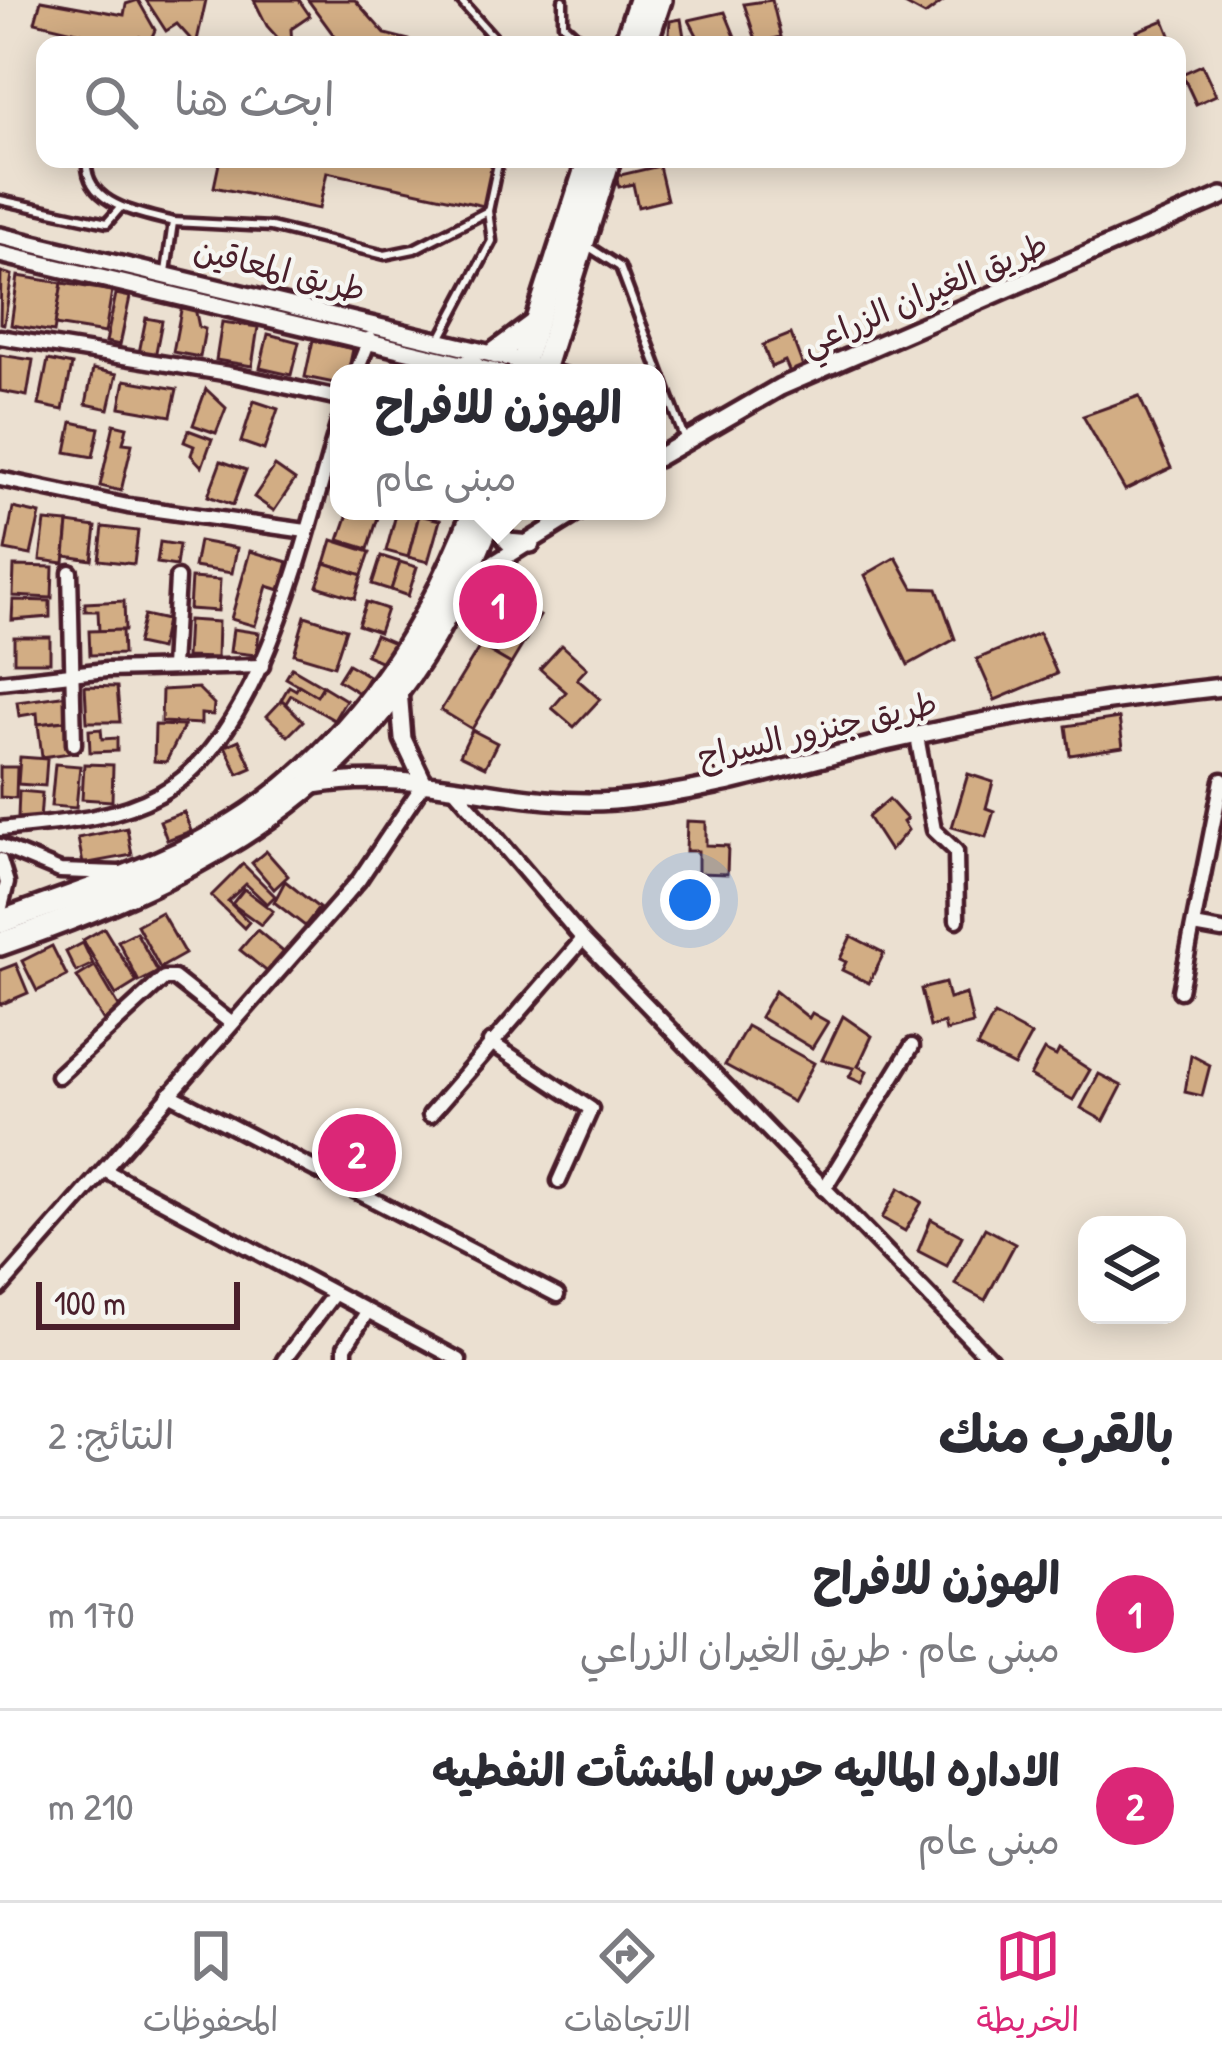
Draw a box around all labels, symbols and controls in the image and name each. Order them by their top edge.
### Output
search box [36,36,1186,168]
text: ابحث هنا [174,68,335,129]
icon: search [78,69,144,135]
street label: طريق الغيران الزراعي [794,221,1057,372]
street label: طريق المعاقين [190,226,370,312]
popup [330,364,666,520]
text: الهوزن للافراح [374,376,622,437]
text: مبنى عام [374,450,517,503]
pin: 1 [459,559,537,649]
street label: طريق جنزور السراج [693,680,941,779]
your location [660,870,720,930]
pin: 2 [318,1108,396,1198]
map controls [1078,1216,1186,1324]
button: layers [1078,1216,1186,1324]
scale bar [36,1276,240,1329]
text: 100 m [54,1281,126,1325]
text: بالقرب منك [939,1399,1174,1468]
text: النتائج: 2 [48,1408,174,1461]
text: الهوزن للافراح [812,1547,1060,1608]
text: 170 m [48,1587,134,1640]
text: 1 [1128,1587,1142,1640]
text: مبنى عام · طريق الغيران الزراعي [580,1621,1060,1674]
text: الاداره الماليه حرس المنشأت النفطيه [432,1739,1060,1800]
text: 210 m [48,1779,133,1832]
text: 2 [1126,1779,1144,1832]
text: مبنى عام [917,1813,1060,1866]
tab: المحفوظات [143,1923,279,2049]
tab: الاتجاهات [564,1923,691,2049]
tab: الخريطة [976,1923,1079,2049]

